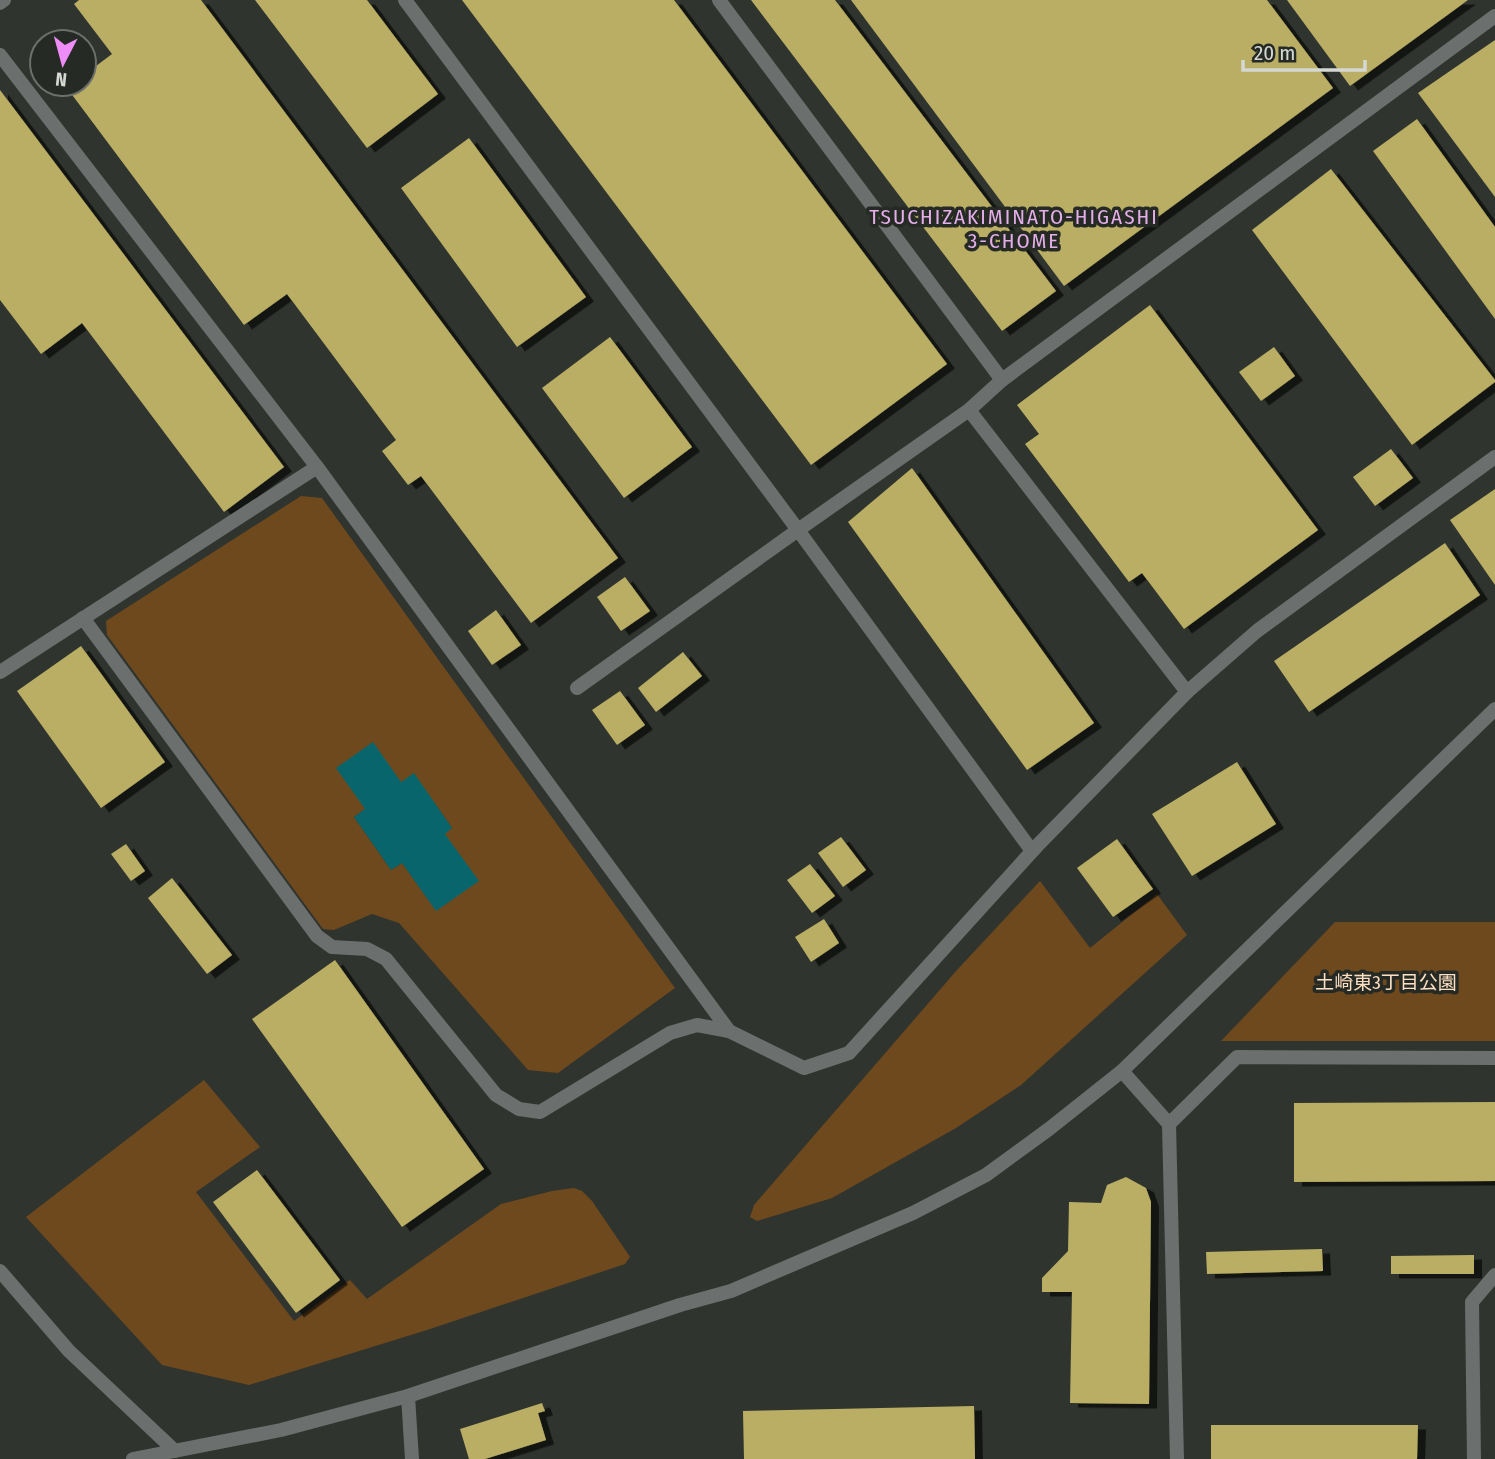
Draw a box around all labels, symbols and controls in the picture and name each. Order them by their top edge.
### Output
north arrow [28,28,98,98]
scale bar [1243,28,1366,72]
text: 20 m [1254,40,1295,66]
text: N [54,67,68,91]
district label: TSUCHIZAKIMINATO-HIGASHI 3-CHOME [869,204,1159,254]
park label: 土崎東3丁目公園 [1315,971,1457,994]

